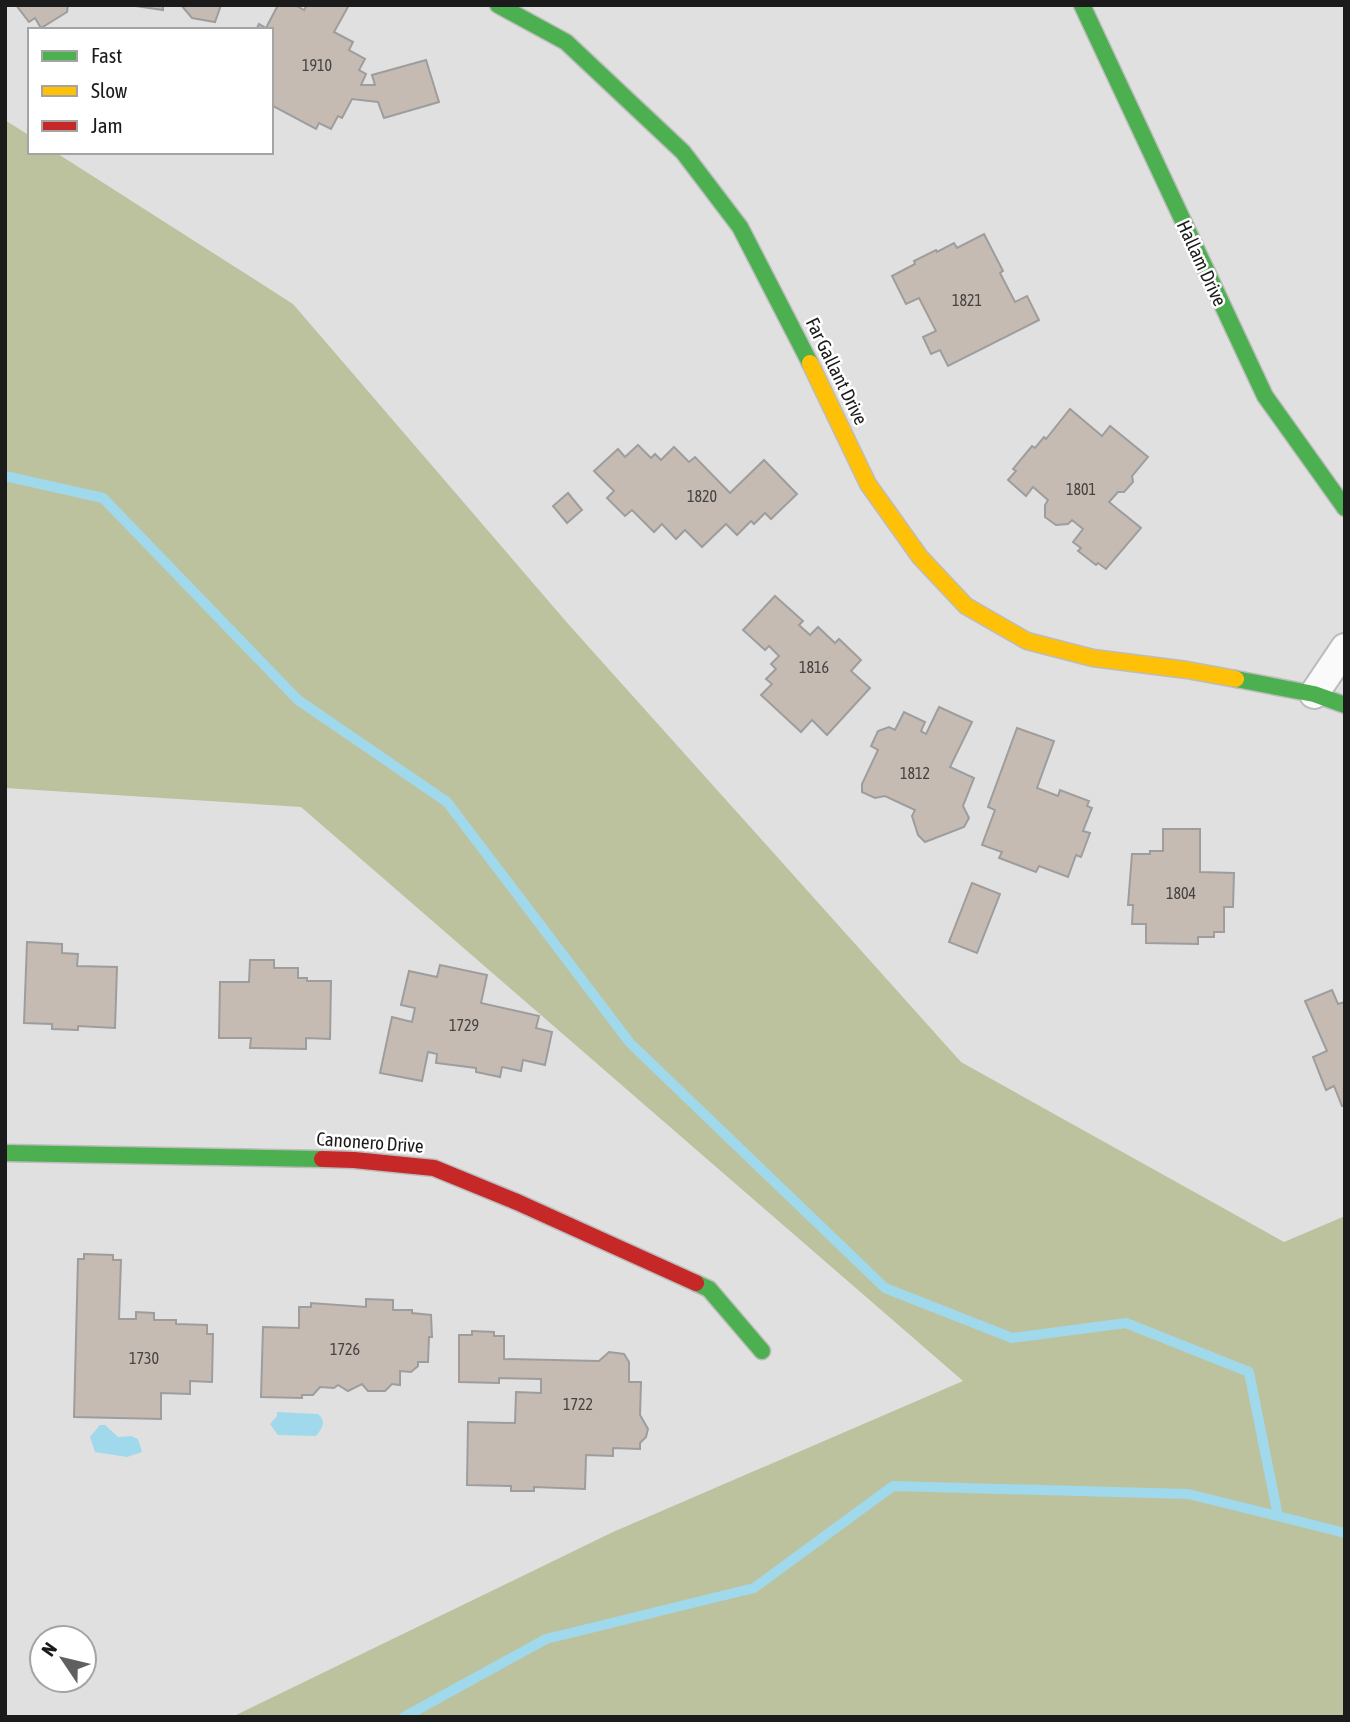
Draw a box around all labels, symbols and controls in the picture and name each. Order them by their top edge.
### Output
legend [28,28,273,154]
text: Fast [91,43,122,67]
house number: 1910 [302,56,332,74]
text: Slow [91,78,128,102]
text: Jam [91,113,123,137]
street label: Hallam Drive [1173,217,1231,309]
house number: 1821 [952,291,982,309]
street label: Far Gallant Drive [802,314,872,428]
house number: 1801 [1066,480,1096,498]
house number: 1820 [687,487,717,505]
house number: 1816 [799,658,829,676]
house number: 1812 [900,764,930,782]
house number: 1804 [1166,884,1196,902]
house number: 1729 [449,1016,479,1034]
street label: Canonero Drive [316,1127,424,1157]
house number: 1726 [330,1340,360,1358]
house number: 1730 [129,1349,159,1367]
house number: 1722 [563,1395,593,1413]
north arrow [28,1624,98,1694]
text: N [37,1638,61,1660]

